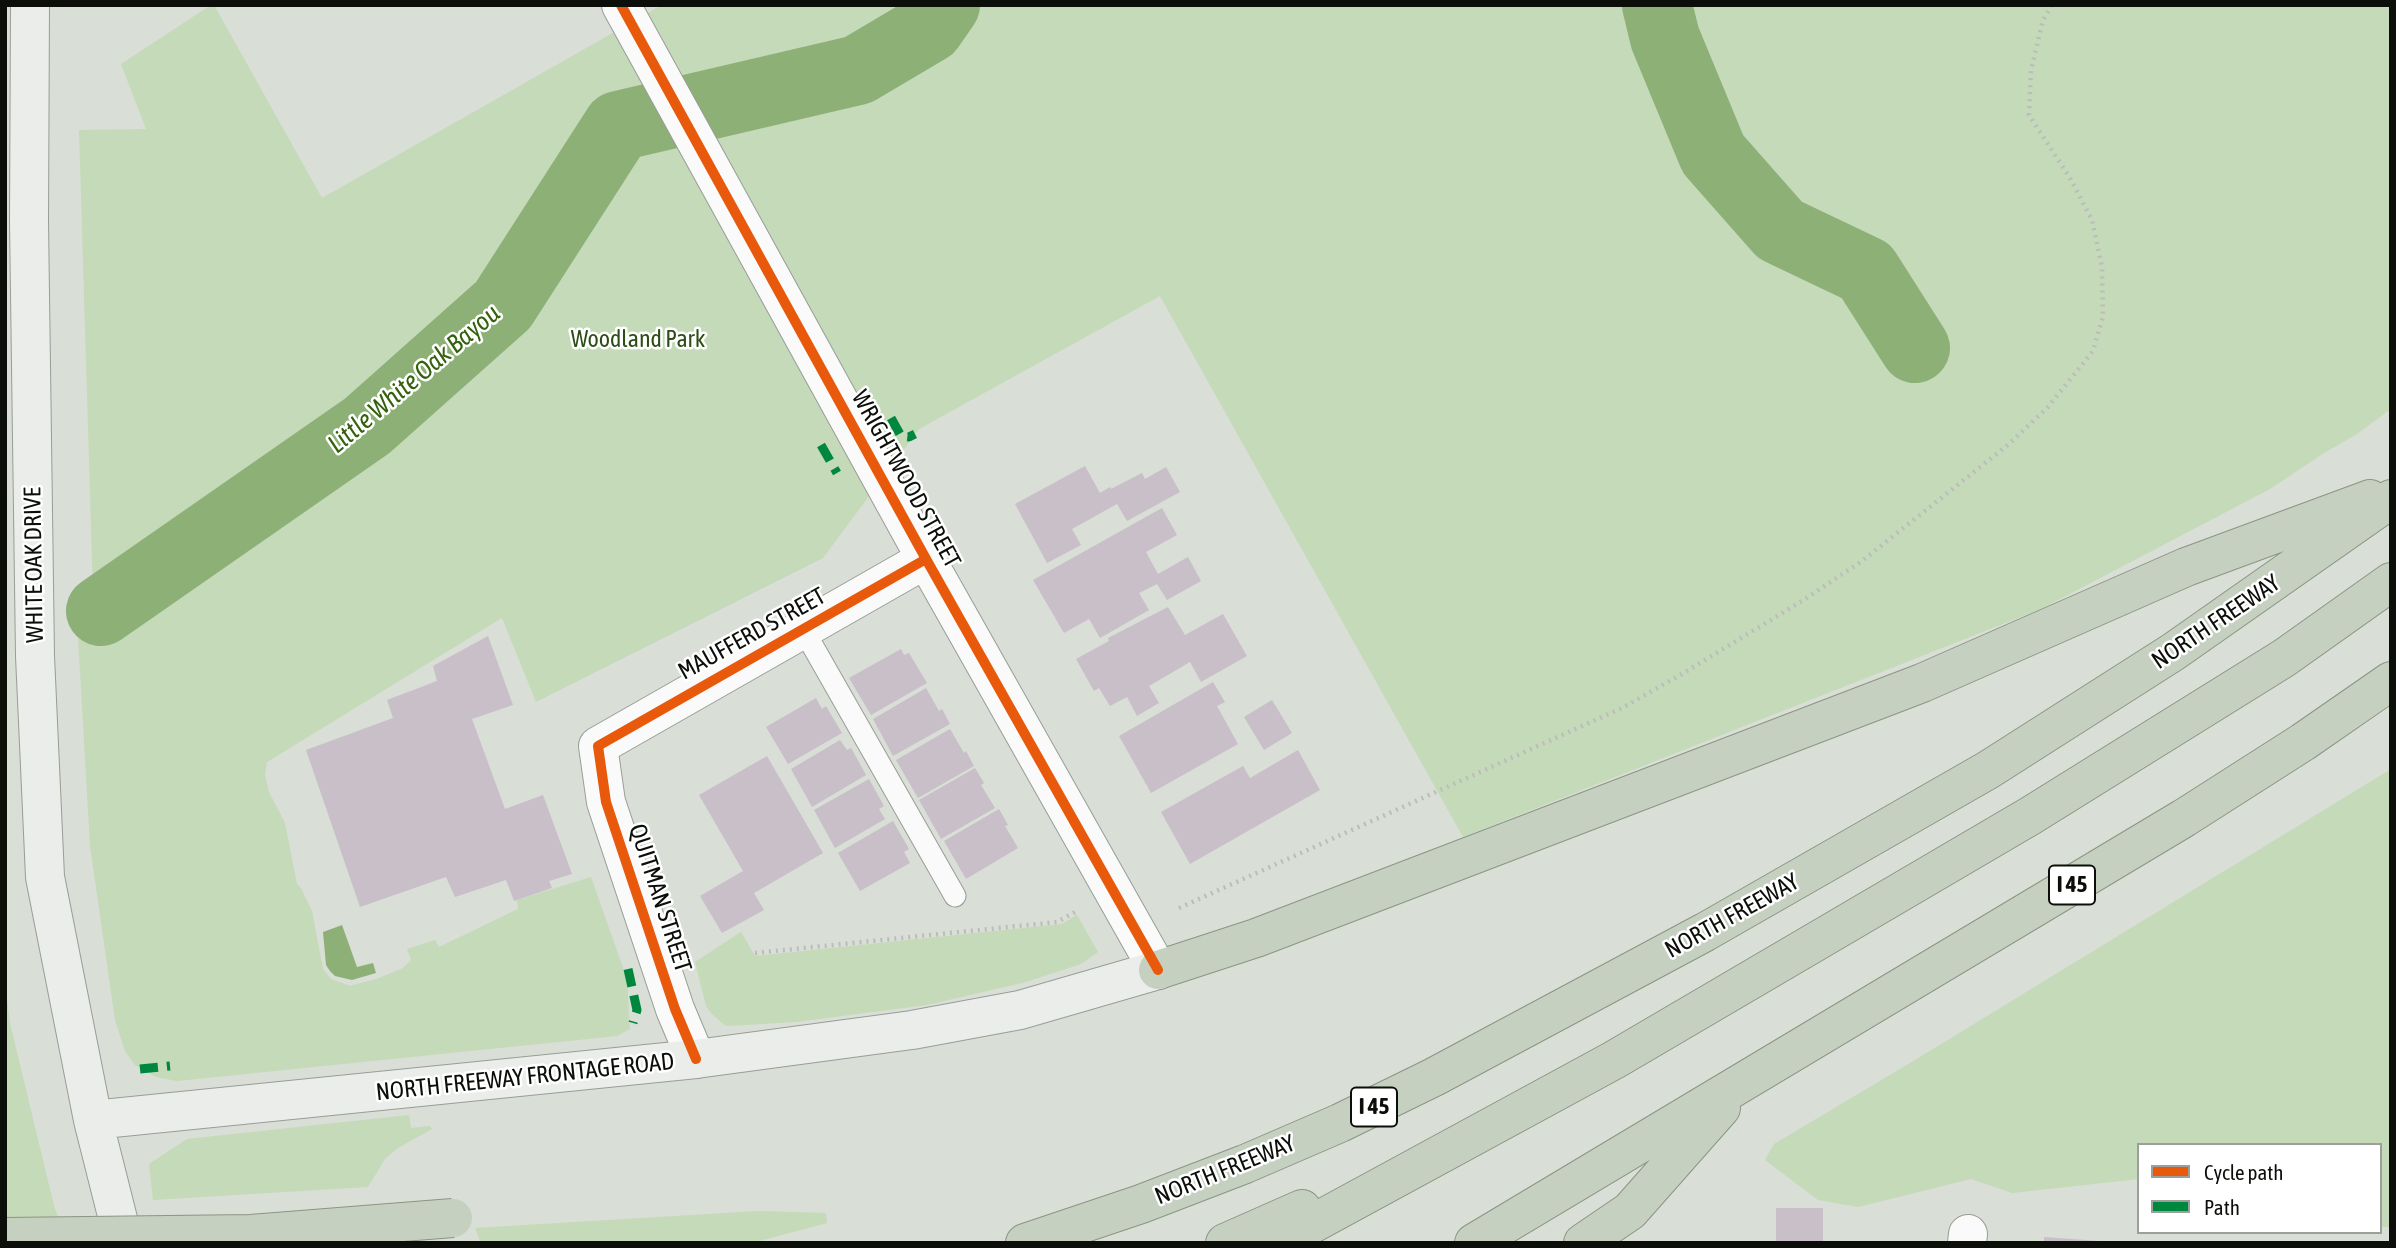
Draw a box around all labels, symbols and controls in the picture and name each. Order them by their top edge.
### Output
water label: Little White Oak Bayou [322,298,506,460]
park label: Woodland Park [571,325,705,353]
street label: WRIGHTWOOD STREET [845,385,967,573]
street label: WHITE OAK DRIVE [18,487,50,643]
street label: NORTH FREEWAY [2147,569,2285,675]
street label: MAUFFERD STREET [673,582,831,686]
street label: QUITMAN STREET [623,820,697,976]
road number: I 45 [2049,866,2095,904]
street label: NORTH FREEWAY [1660,867,1804,965]
street label: NORTH FREEWAY FRONTAGE ROAD [374,1047,676,1107]
road number: I 45 [1351,1088,1397,1126]
street label: NORTH FREEWAY [1151,1129,1299,1211]
legend [2137,1143,2382,1234]
text: Cycle path [2204,1160,2283,1184]
text: Path [2204,1195,2240,1219]

